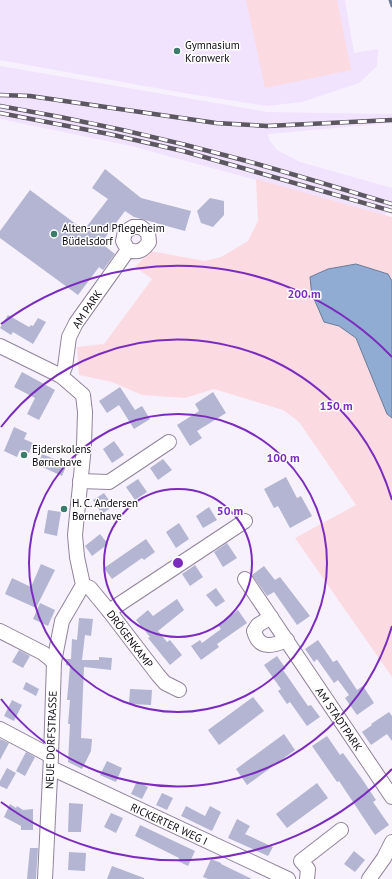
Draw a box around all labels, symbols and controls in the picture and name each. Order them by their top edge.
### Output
place label: Gymnasium Kronwerk [185,38,240,65]
marker: Gymnasium Kronwerk [172,46,182,56]
place label: Alten-und Pflegeheim Büdelsdorf [62,221,165,248]
marker: Alten-und Pflegeheim Büdelsdorf [49,229,59,239]
text: 200 m [287,286,321,301]
street label: AM PARK [69,287,105,331]
text: 150 m [319,398,353,413]
place label: Ejderskolens Børnehave [32,442,92,469]
marker: Ejderskolens Børnehave [19,450,29,460]
text: 100 m [266,450,300,465]
place label: H. C. Andersen Børnehave [72,496,138,523]
text: 50 m [217,503,243,518]
marker: H. C. Andersen Børnehave [59,504,69,514]
centre of rings [171,556,185,570]
street label: DRÖGENKAMP [104,607,156,671]
street label: AM STADTPARK [313,685,366,754]
street label: NEUE DORFSTRASSE [42,690,60,789]
street label: RICKERTER WEG I [128,800,210,848]

